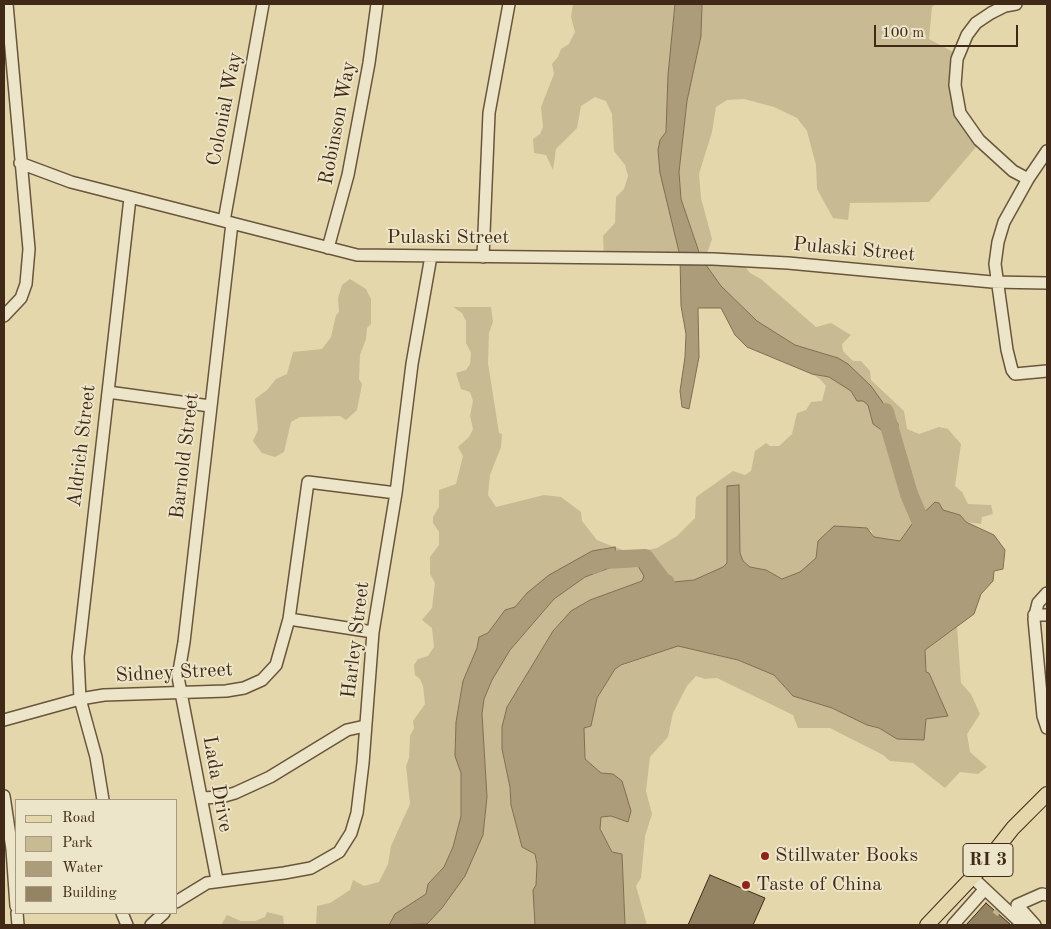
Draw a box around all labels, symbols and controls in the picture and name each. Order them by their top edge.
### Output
scale bar [876,15,1020,47]
text: 100 m [882,26,924,41]
street label: Colonial Way [202,50,248,168]
street label: Robinson Way [314,59,362,187]
street label: Pulaski Street [387,226,509,250]
street label: Pulaski Street [792,233,916,267]
street label: Aldrich Street [63,384,101,508]
street label: Barnold Street [165,391,205,521]
street label: Harley Street [337,580,375,700]
street label: Sidney Street [115,658,233,688]
street label: Lada Drive [197,734,237,834]
legend [15,799,178,914]
text: Road [62,811,95,826]
text: Park [62,836,93,851]
place label: Stillwater Books [775,844,918,868]
road number: RI 3 [963,844,1013,876]
marker: Stillwater Books [759,850,771,862]
text: Water [62,861,103,876]
place label: Taste of China [756,873,882,897]
marker: Taste of China [740,879,752,891]
text: Building [62,886,117,901]

